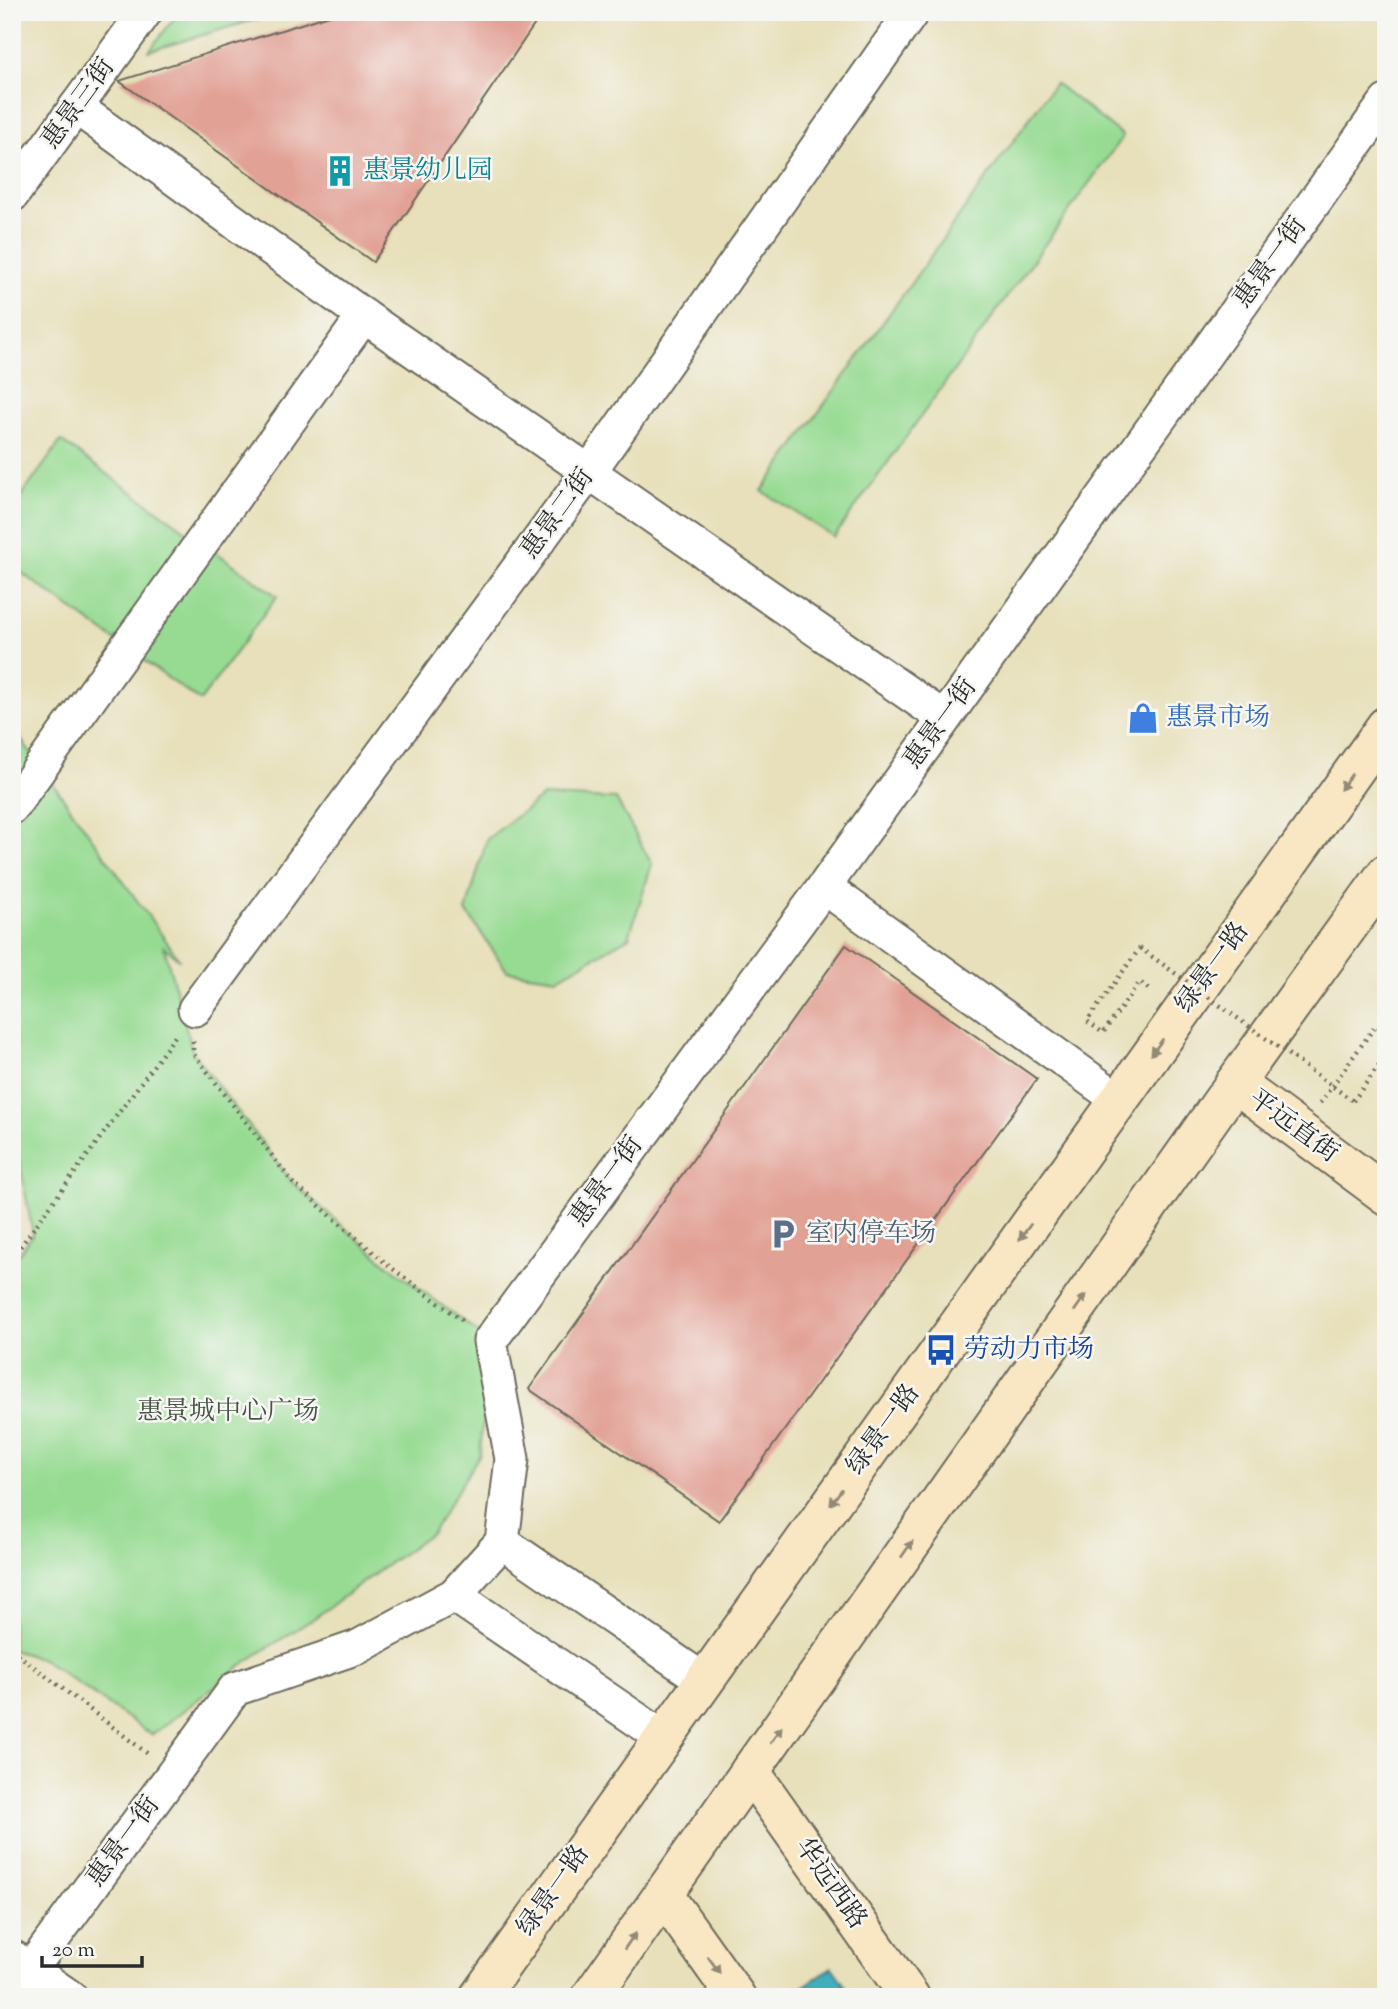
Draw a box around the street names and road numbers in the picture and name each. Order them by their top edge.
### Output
street label: 惠景三街 [33,51,125,157]
street label: 惠景一街 [1225,210,1317,316]
street label: 惠景二街 [512,461,604,567]
street label: 惠景一街 [895,671,987,777]
street label: 绿景一路 [1167,915,1259,1021]
street label: 平远直街 [1240,1081,1346,1173]
street label: 惠景一街 [561,1129,653,1235]
street label: 绿景一路 [838,1377,930,1483]
street label: 惠景一街 [78,1789,170,1895]
street label: 华远西路 [785,1831,875,1937]
street label: 绿景一路 [509,1838,599,1944]

